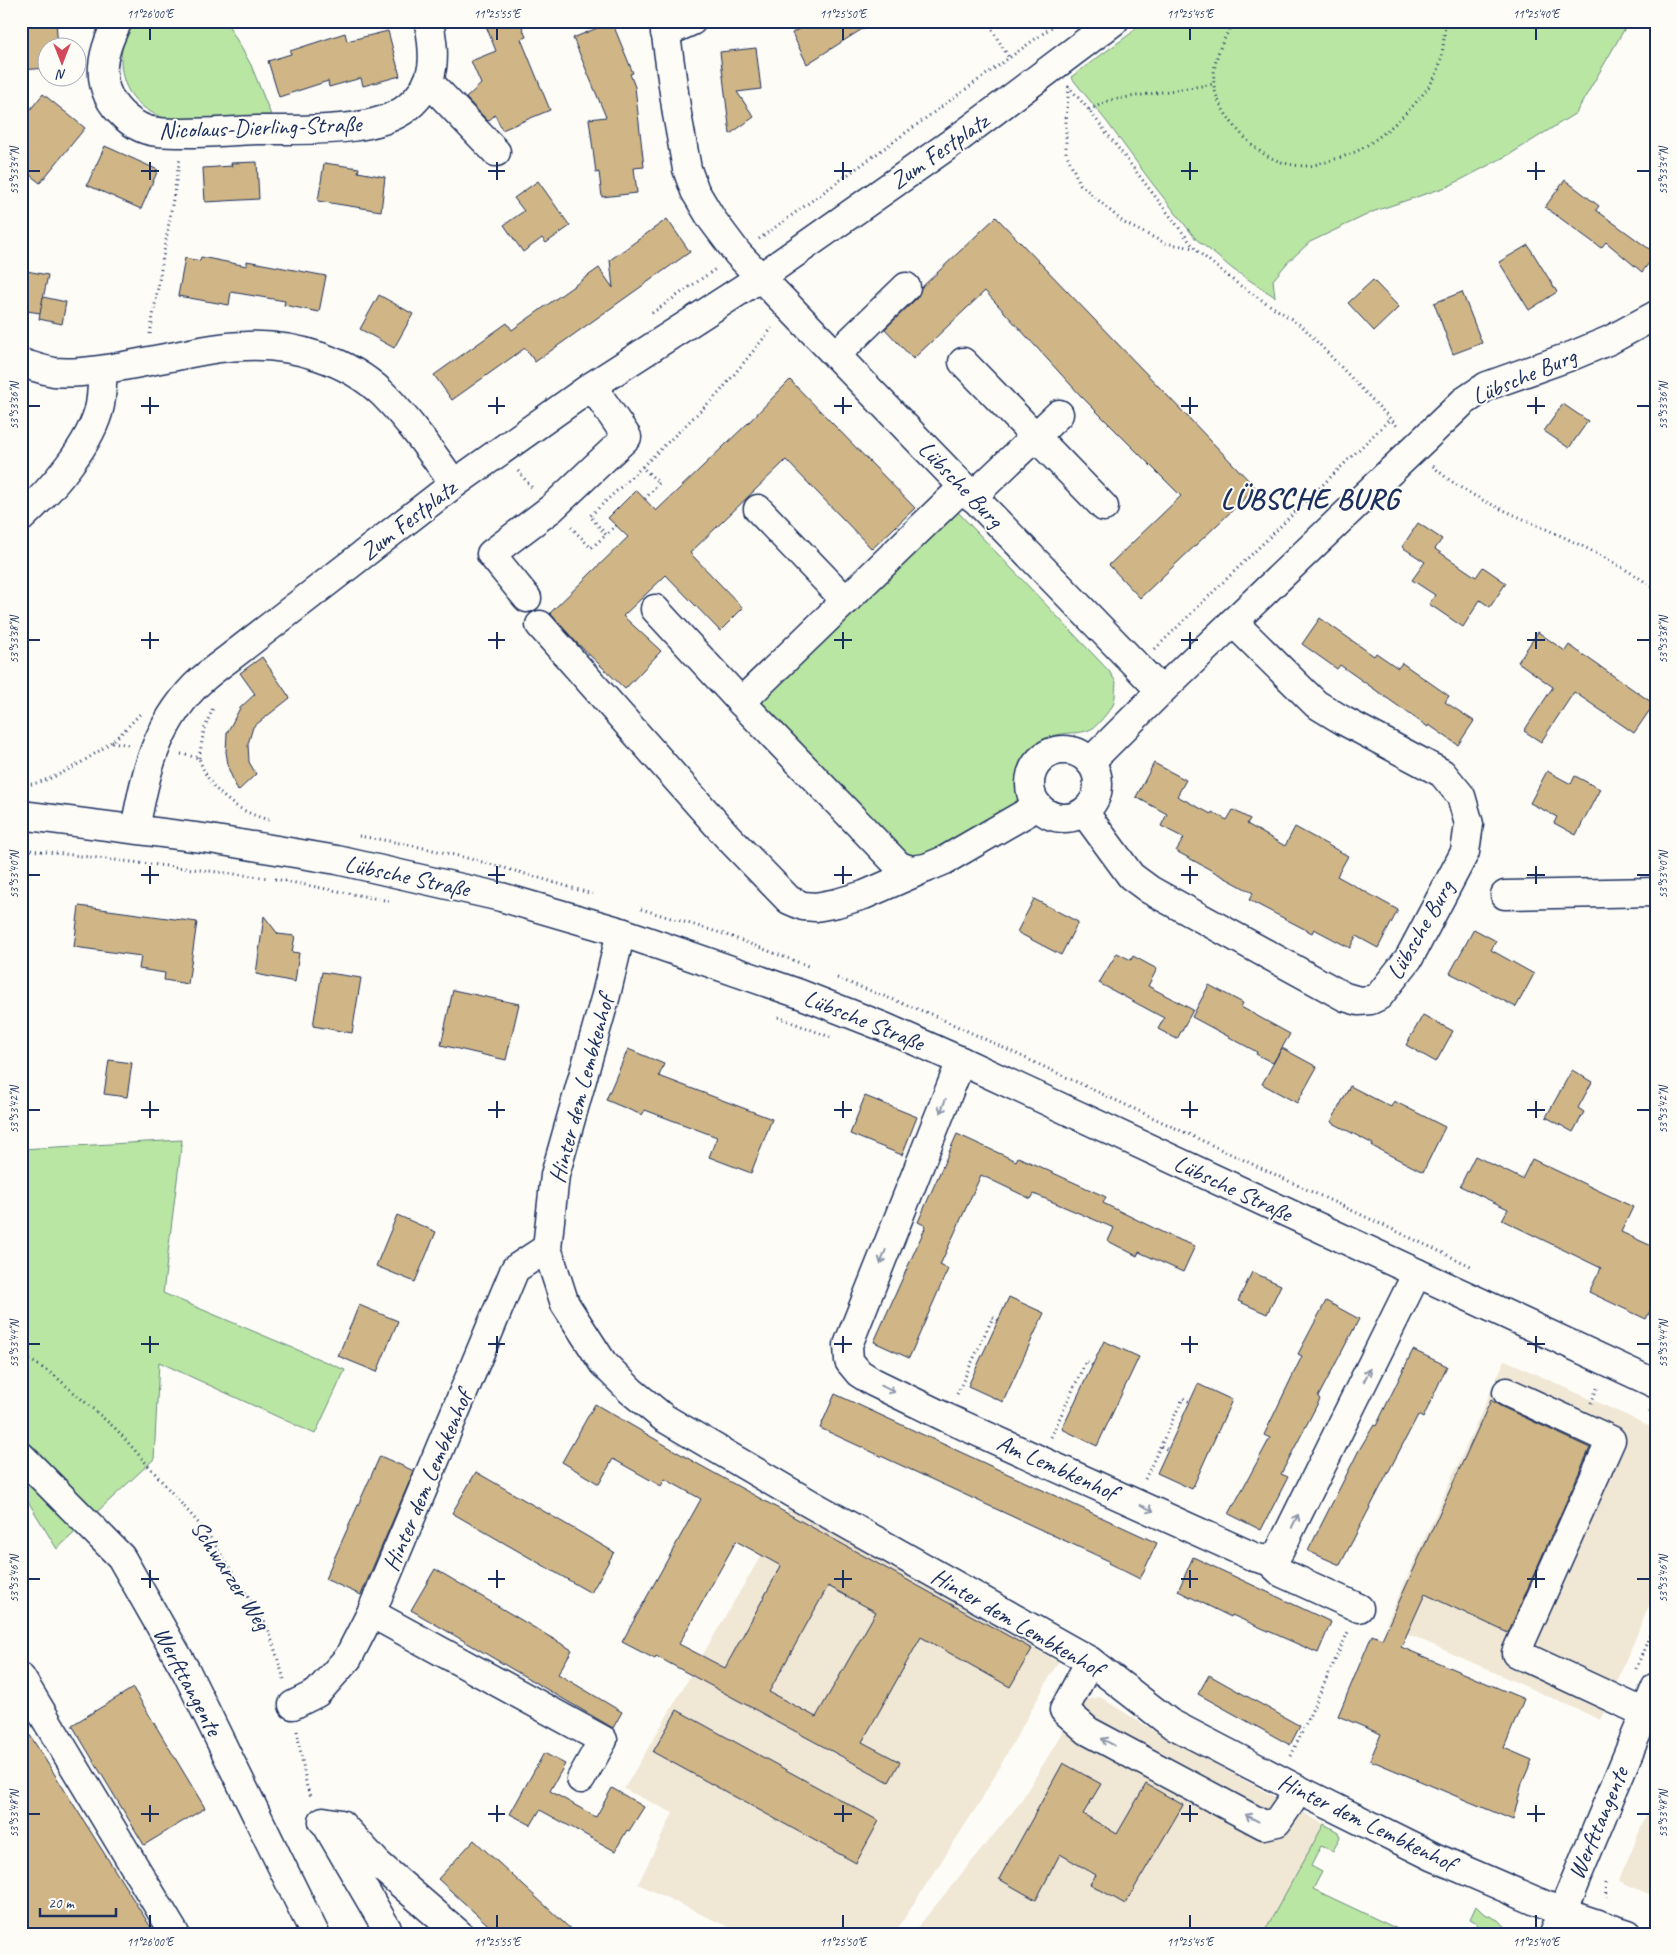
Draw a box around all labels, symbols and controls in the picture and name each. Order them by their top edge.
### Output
text: 11°26'00"E [127,6,175,22]
text: 11°25'55"E [474,6,522,22]
text: 11°25'50"E [820,6,868,22]
text: 11°25'45"E [1167,6,1215,22]
text: 11°25'40"E [1513,6,1561,22]
north arrow [38,38,88,88]
text: N [55,66,66,83]
street label: Zum Festplatz [884,105,996,196]
street label: Nicolaus-Dierling-Straße [158,108,364,146]
text: 53°53'34"N [6,146,22,195]
text: 53°53'34"N [1655,146,1671,195]
street label: Lübsche Burg [1468,340,1582,411]
text: 53°53'36"N [6,381,22,430]
text: 53°53'36"N [1655,381,1671,430]
street label: Lübsche Burg [912,434,1011,535]
street label: Zum Festplatz [354,472,464,567]
district label: LÜBSCHE BURG [1221,480,1402,517]
text: 53°53'38"N [6,615,22,664]
text: 53°53'38"N [1655,615,1671,664]
street label: Lübsche Straße [342,848,474,904]
text: 53°53'40"N [6,850,22,899]
text: 53°53'40"N [1655,850,1671,899]
street label: Lübsche Burg [1380,874,1461,985]
street label: Lübsche Straße [800,982,930,1058]
street label: Hinter dem Lembkenhof [542,987,622,1186]
text: 53°53'42"N [6,1085,22,1134]
text: 53°53'42"N [1655,1085,1671,1134]
one-way arrow [937,1098,947,1113]
street label: Lübsche Straße [1169,1148,1299,1229]
one-way arrow [878,1249,887,1264]
text: 53°53'44"N [6,1319,22,1368]
text: 53°53'44"N [1655,1319,1671,1368]
one-way arrow [1363,1368,1372,1383]
street label: Hinter dem Lembkenhof [376,1382,480,1576]
one-way arrow [880,1385,895,1394]
street label: Am Lembkenhof [992,1427,1126,1509]
one-way arrow [1139,1503,1154,1513]
one-way arrow [1290,1513,1300,1528]
street label: Schwarzer Weg [184,1514,279,1637]
text: 53°53'46"N [6,1554,22,1603]
text: 53°53'46"N [1655,1554,1671,1603]
street label: Hinter dem Lembkenhof [926,1561,1112,1686]
street label: Werfttangente [147,1621,230,1743]
one-way arrow [1101,1736,1116,1746]
street label: Werfttangente [1561,1760,1636,1884]
street label: Hinter dem Lembkenhof [1274,1766,1465,1880]
text: 53°53'48"N [6,1789,22,1838]
text: 53°53'48"N [1655,1789,1671,1838]
one-way arrow [1244,1813,1259,1823]
scale bar [40,1885,116,1917]
text: 20 m [48,1894,75,1913]
text: 11°26'00"E [127,1934,175,1950]
text: 11°25'55"E [474,1934,522,1950]
text: 11°25'50"E [820,1934,868,1950]
text: 11°25'45"E [1167,1934,1215,1950]
text: 11°25'40"E [1513,1934,1561,1950]

